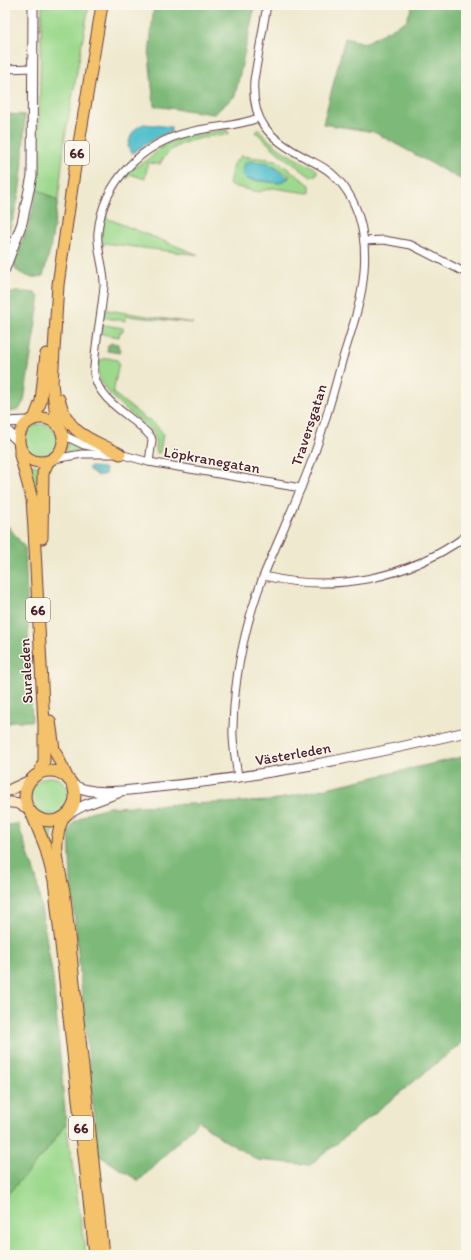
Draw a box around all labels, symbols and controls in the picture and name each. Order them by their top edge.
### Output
road number: 66 [65,141,89,165]
street label: Traversgatan [287,381,331,468]
street label: Löpkranegatan [162,443,262,477]
road number: 66 [26,598,50,622]
street label: Suraleden [15,637,37,704]
street label: Västerleden [254,738,333,770]
road number: 66 [69,1116,93,1140]

